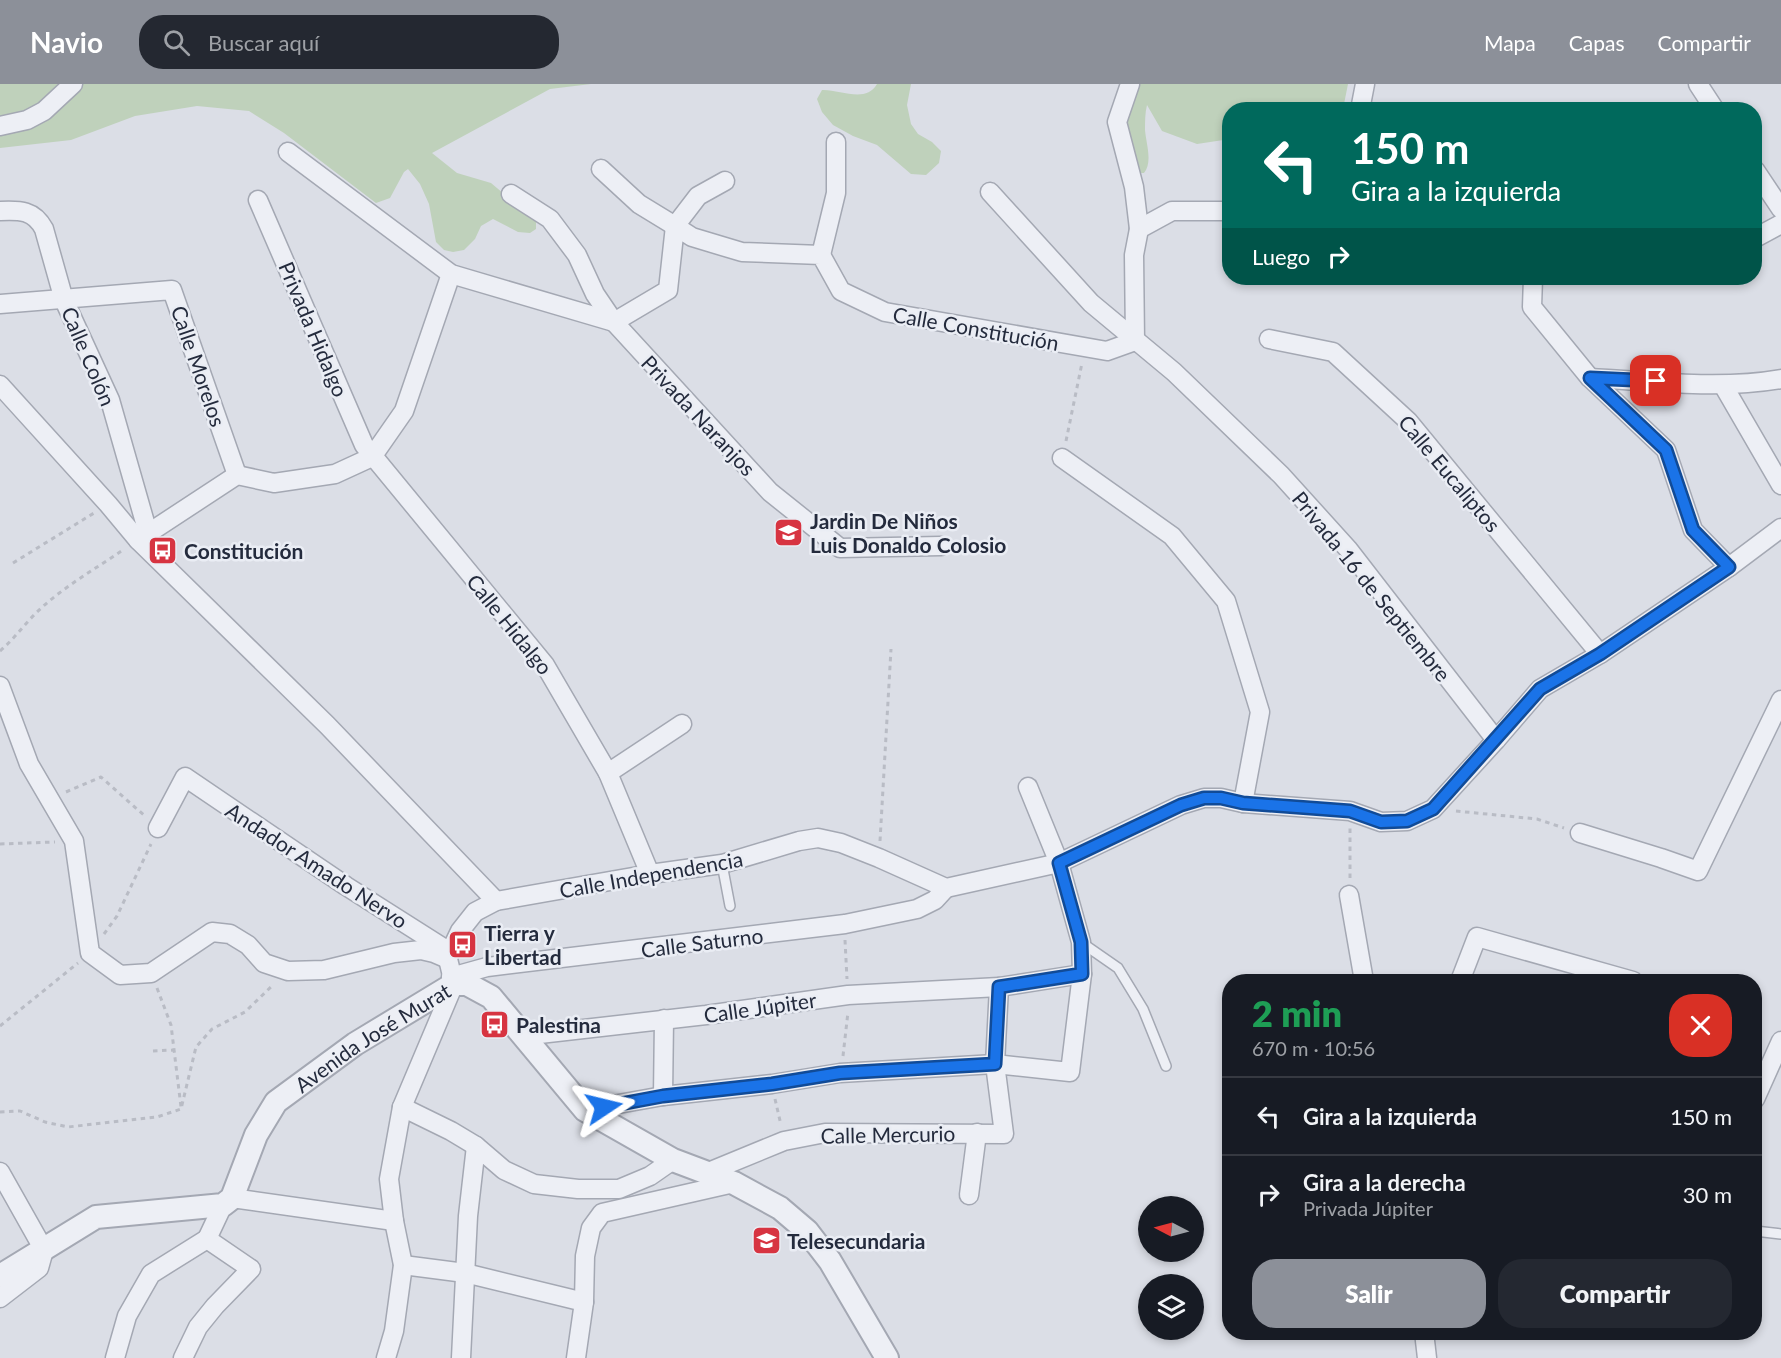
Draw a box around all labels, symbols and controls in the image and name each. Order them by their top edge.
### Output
search box [139,15,559,69]
text: Navio [30,25,103,59]
icon: search [160,26,193,59]
text: Buscar aquí [208,29,319,56]
text: Mapa [1484,30,1536,55]
text: Capas [1569,30,1625,55]
text: Compartir [1658,30,1751,55]
text: 150 m [1351,123,1469,173]
icon: left [1252,126,1330,204]
text: Gira a la izquierda [1351,174,1561,207]
icon: right [1322,240,1355,273]
text: Luego [1252,243,1310,270]
street label: Privada Hidalgo [274,258,354,400]
street label: Calle Constitución [891,301,1061,355]
street label: Calle Morelos [167,302,231,430]
street label: Calle Colón [57,303,121,409]
street label: Privada Naranjos [637,350,761,480]
pin [1630,355,1681,406]
icon: arrive [1639,364,1672,397]
street label: Calle Eucaliptos [1394,410,1506,536]
street label: Privada 16 de Septiembre [1288,486,1456,686]
place label: Jardin De Niños Luis Donaldo Colosio [810,508,1006,557]
school or university icon: Jardin De Niños Luis Donaldo Colosio [773,516,805,548]
bus stop icon: Constitución [147,534,179,566]
place label: Constitución [184,538,303,563]
street label: Calle Hidalgo [462,569,558,679]
street label: Andador Amado Nervo [222,797,413,933]
street label: Calle Independencia [557,846,745,902]
place label: Tierra y Libertad [484,920,562,969]
street label: Calle Saturno [639,922,765,962]
bus stop icon: Tierra y Libertad [447,928,479,960]
street label: Avenida José Murat [289,977,455,1097]
street label: Calle Júpiter [702,987,818,1027]
text: 2 min [1252,991,1342,1035]
button: close [1669,994,1732,1057]
bus stop icon: Palestina [479,1008,511,1040]
place label: Palestina [516,1012,601,1037]
text: 670 m · 10:56 [1252,1036,1375,1060]
position arrow [572,1075,636,1139]
icon: left [1252,1100,1285,1133]
text: Gira a la izquierda [1303,1103,1477,1130]
text: 150 m [1670,1103,1732,1130]
street label: Calle Mercurio [820,1120,956,1148]
text: Gira a la derecha [1303,1169,1466,1196]
icon: right [1252,1178,1285,1211]
text: 30 m [1683,1181,1732,1208]
north arrow [1138,1196,1204,1262]
map controls [1138,1196,1204,1340]
text: Privada Júpiter [1303,1196,1433,1220]
school or university icon: Telesecundaria [750,1224,782,1256]
place label: Telesecundaria [787,1228,925,1253]
button: Salir [1252,1259,1486,1328]
button: Compartir [1498,1259,1732,1328]
button: layers [1138,1274,1204,1340]

